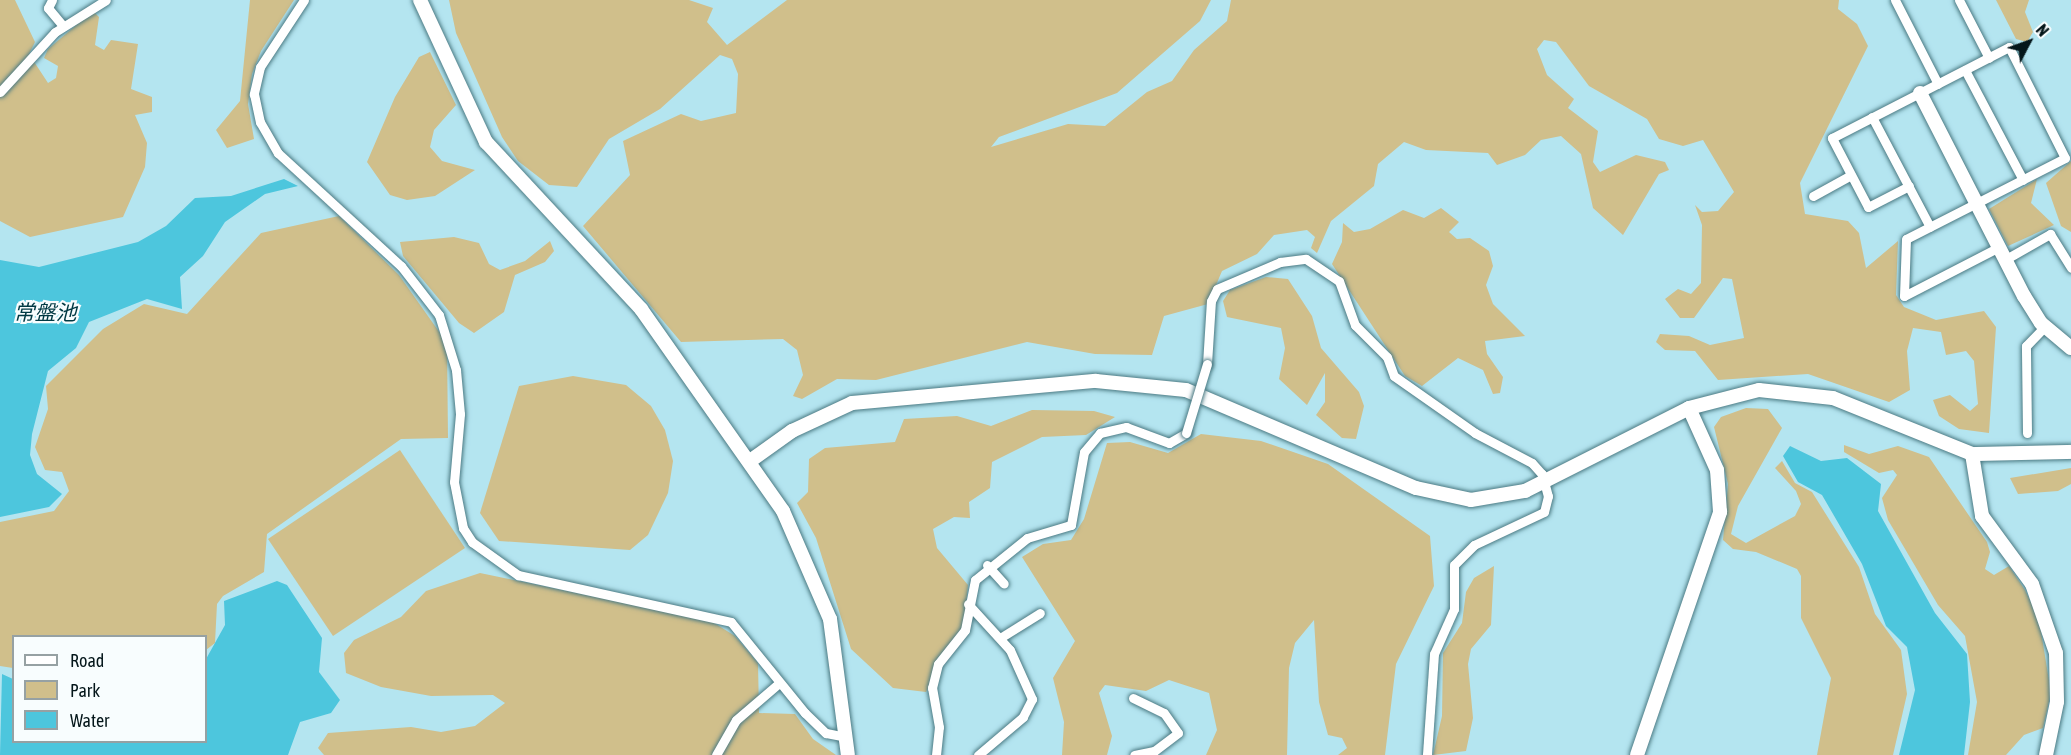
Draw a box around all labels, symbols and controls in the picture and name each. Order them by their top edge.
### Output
north arrow [1999,12,2059,72]
text: N [2033,21,2052,40]
water label: 常盤池 [14,299,76,325]
legend [12,635,207,743]
text: Road [70,650,104,671]
text: Park [70,680,100,701]
text: Water [70,710,109,731]

